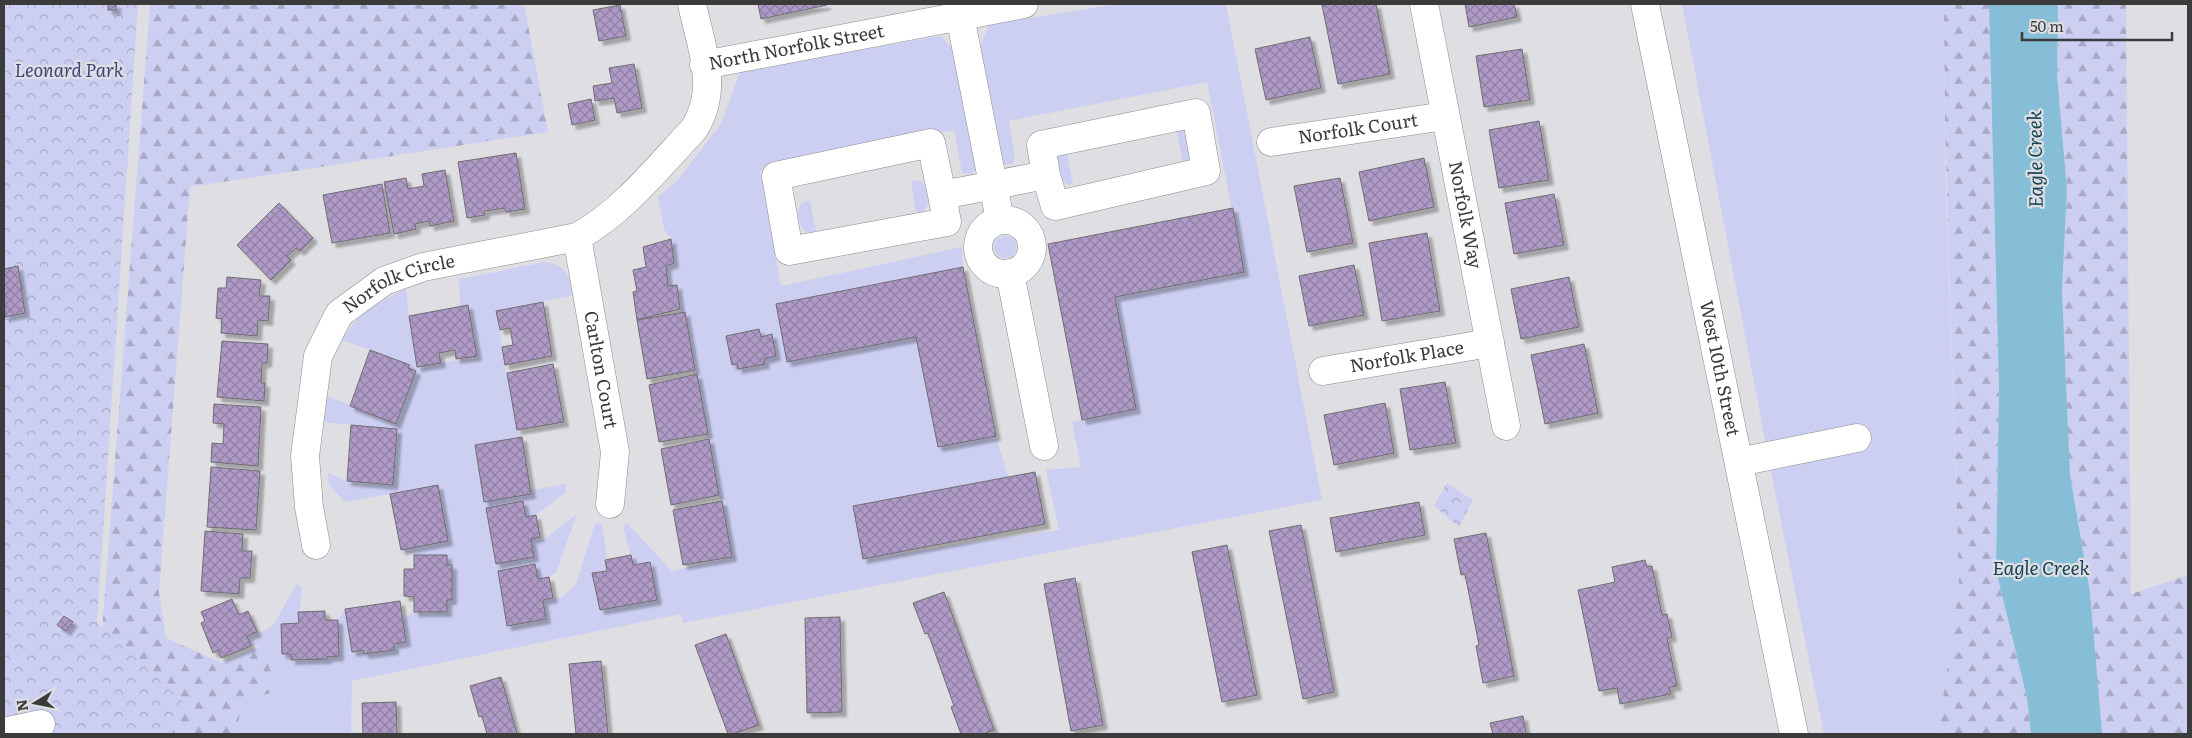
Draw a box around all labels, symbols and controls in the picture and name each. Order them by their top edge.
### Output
scale bar [2022,10,2172,42]
text: 50 m [2030,14,2064,37]
street label: North Norfolk Street [706,16,887,76]
park label: Leonard Park [14,56,124,83]
street label: Norfolk Court [1296,105,1420,150]
water label: Eagle Creek [2019,109,2049,208]
street label: Norfolk Way [1443,159,1490,272]
street label: Norfolk Circle [336,246,457,319]
street label: West 10th Street [1694,298,1748,439]
street label: Carlton Court [578,309,626,431]
street label: Norfolk Place [1347,333,1466,378]
water label: Eagle Creek [1992,553,2090,581]
north arrow [10,678,60,728]
text: N [10,698,32,713]

